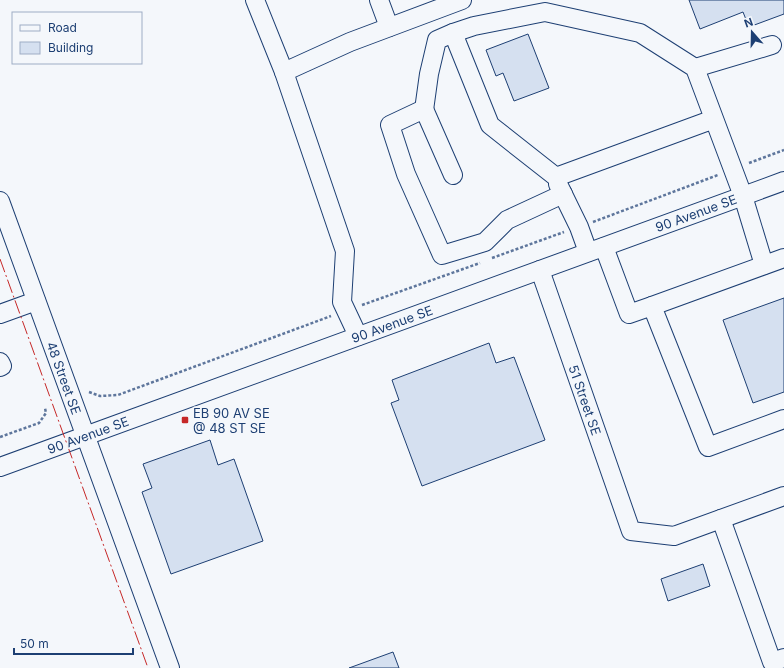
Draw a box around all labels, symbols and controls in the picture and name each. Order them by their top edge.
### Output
legend [12,12,142,64]
north arrow [732,12,772,52]
text: N [742,15,755,31]
text: Road [48,20,77,35]
text: Building [48,40,93,55]
street label: 90 Avenue SE [653,191,739,235]
street label: 90 Avenue SE [349,302,435,346]
street label: 48 Street SE [43,339,85,417]
street label: 51 Street SE [565,363,605,437]
place label: EB 90 AV SE @ 48 ST SE [193,405,270,436]
street label: 90 Avenue SE [45,413,131,457]
marker: EB 90 AV SE @ 48 ST SE [180,415,190,425]
scale bar [14,630,133,656]
text: 50 m [20,636,49,651]

